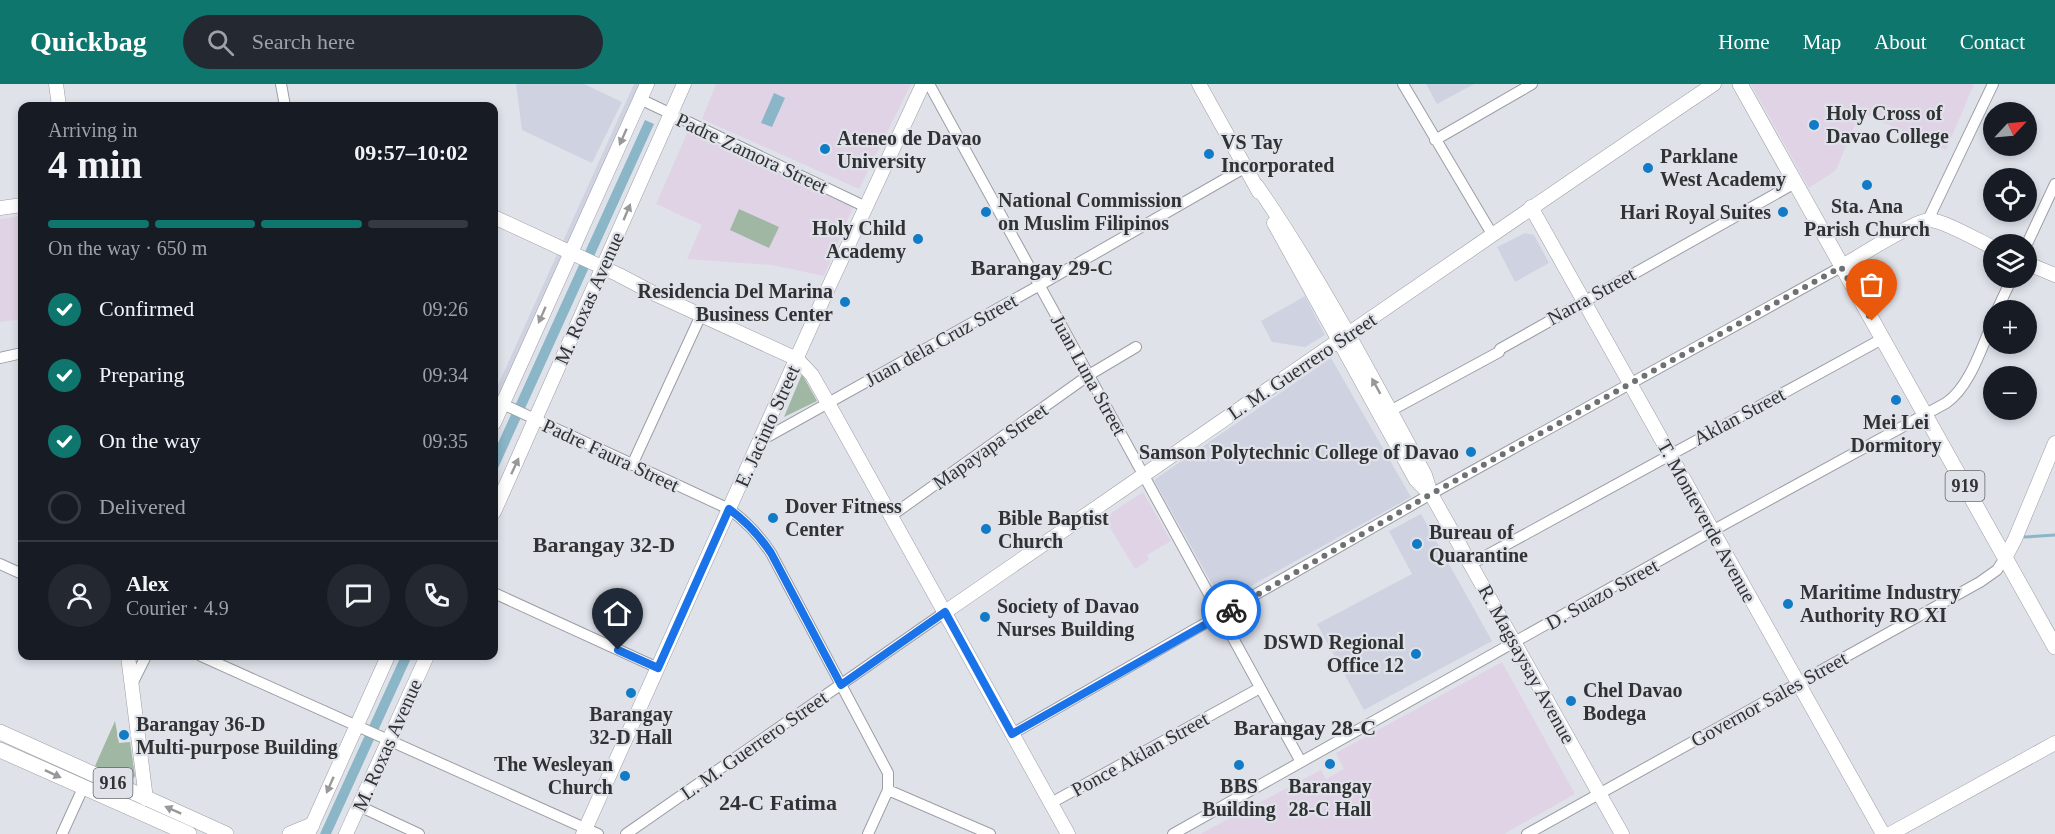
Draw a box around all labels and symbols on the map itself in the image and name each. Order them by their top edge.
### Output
place label: Holy Cross of Davao College [1826,102,1949,148]
north arrow [1983,102,2037,156]
street label: Padre Zamora Street [673,108,832,198]
marker: Holy Cross of Davao College [1807,118,1821,132]
place label: Ateneo de Davao University [837,127,981,173]
one-way arrow [618,129,627,146]
place label: VS Tay Incorporated [1221,131,1334,177]
marker: Ateneo de Davao University [818,142,832,156]
place label: Parklane West Academy [1660,145,1786,191]
marker: VS Tay Incorporated [1202,147,1216,161]
marker: Parklane West Academy [1641,161,1655,175]
marker: Sta. Ana Parish Church [1860,178,1874,192]
place label: National Commission on Muslim Filipinos [998,189,1182,235]
place label: Sta. Ana Parish Church [1804,195,1930,240]
place label: Hari Royal Suites [1620,201,1771,224]
one-way arrow [622,204,631,221]
marker: National Commission on Muslim Filipinos [979,205,993,219]
marker: Hari Royal Suites [1776,205,1790,219]
place label: Holy Child Academy [812,217,906,263]
street label: M. Roxas Avenue [550,228,628,368]
marker: Holy Child Academy [911,232,925,246]
district label: Barangay 29-C [971,255,1113,280]
pin [1846,259,1897,321]
street label: Narra Street [1543,263,1639,329]
place label: Residencia Del Marina Business Center [637,280,833,325]
street label: Juan dela Cruz Street [861,289,1021,391]
marker: Residencia Del Marina Business Center [838,295,852,309]
one-way arrow [537,306,547,324]
street label: L. M. Guerrero Street [1224,308,1381,424]
street label: Juan Luna Street [1047,311,1131,439]
street label: E. Jacinto Street [730,362,804,490]
one-way arrow [1371,377,1381,394]
street label: Aklan Street [1689,382,1789,449]
marker: Mei Lei Dormitory [1889,393,1903,407]
street label: Mapayapa Street [928,398,1053,495]
place label: Mei Lei Dormitory [1850,411,1942,457]
street label: Padre Faura Street [539,414,683,496]
street label: T. Monteverde Avenue [1653,436,1761,606]
place label: Samson Polytechnic College of Davao [1139,441,1459,464]
marker: Samson Polytechnic College of Davao [1464,445,1478,459]
one-way arrow [510,458,519,475]
road number: 919 [1946,471,1984,501]
place label: Dover Fitness Center [785,495,902,540]
place label: Bible Baptist Church [998,507,1109,552]
marker: Dover Fitness Center [766,511,780,525]
place label: Bureau of Quarantine [1429,521,1528,566]
marker: Bible Baptist Church [979,522,993,536]
district label: Barangay 32-D [533,532,675,557]
marker: Bureau of Quarantine [1410,537,1424,551]
street label: D. Suazo Street [1542,554,1662,634]
courier [1201,580,1261,640]
street label: R. Magsaysay Avenue [1473,581,1580,748]
place label: Maritime Industry Authority RO XI [1800,581,1961,627]
pin [592,588,643,650]
place label: Society of Davao Nurses Building [997,595,1139,641]
marker: Maritime Industry Authority RO XI [1781,597,1795,611]
marker: Society of Davao Nurses Building [978,610,992,624]
place label: DSWD Regional Office 12 [1263,631,1404,676]
marker: DSWD Regional Office 12 [1409,647,1423,661]
street label: Governor Sales Street [1687,647,1851,751]
street label: M. Roxas Avenue [348,675,426,815]
place label: Chel Davao Bodega [1583,679,1682,725]
marker: Barangay 32-D Hall [624,686,638,700]
street label: L. M. Guerrero Street [676,686,832,804]
marker: Chel Davao Bodega [1564,694,1578,708]
place label: Barangay 32-D Hall [589,703,673,748]
street label: Ponce Aklan Street [1068,707,1213,801]
place label: Barangay 36-D Multi-purpose Building [136,713,338,759]
district label: Barangay 28-C [1234,715,1376,740]
marker: Barangay 36-D Multi-purpose Building [117,728,131,742]
place label: The Wesleyan Church [494,753,613,798]
marker: Barangay 28-C Hall [1323,757,1337,771]
marker: BBS Building [1232,758,1246,772]
road number: 916 [94,768,132,798]
marker: The Wesleyan Church [618,769,632,783]
one-way arrow [45,770,62,779]
place label: BBS Building [1202,775,1276,821]
place label: Barangay 28-C Hall [1288,775,1372,820]
one-way arrow [325,777,334,794]
district label: 24-C Fatima [719,790,837,815]
one-way arrow [164,805,182,814]

